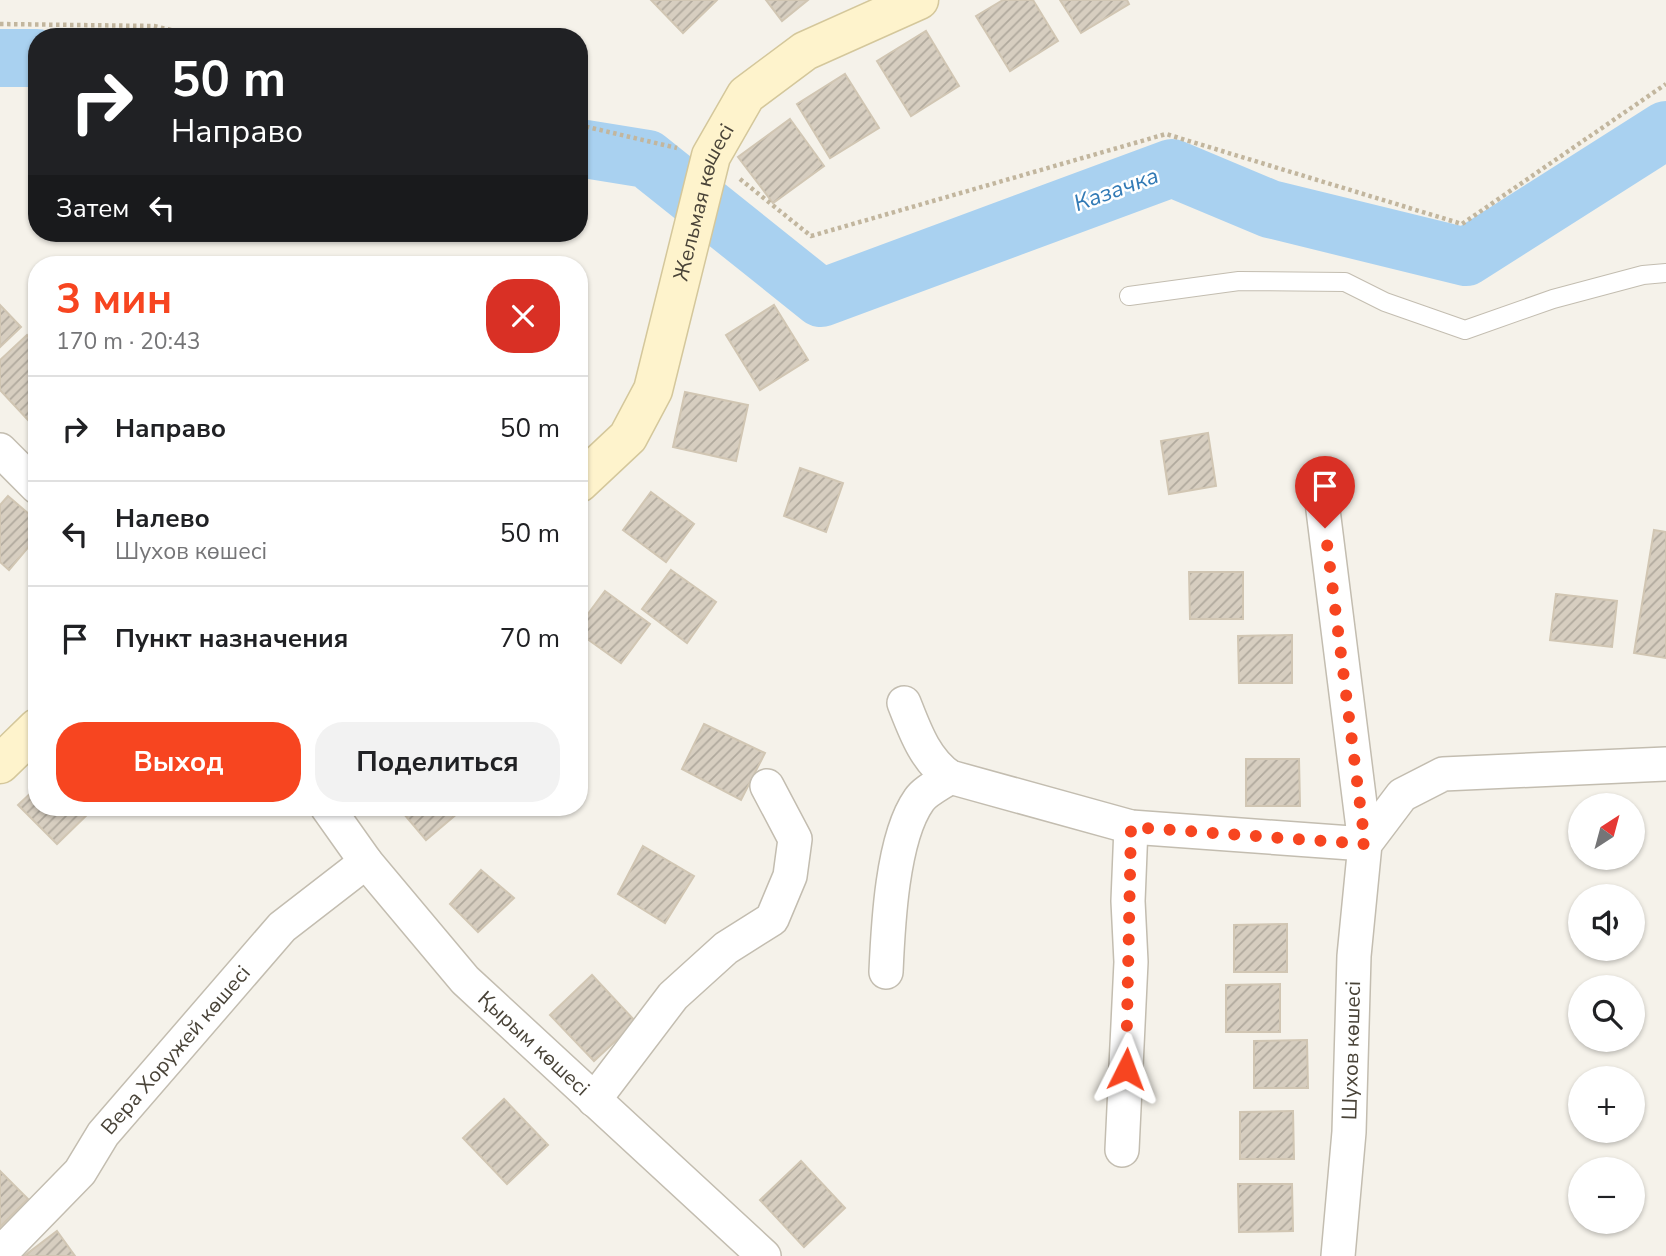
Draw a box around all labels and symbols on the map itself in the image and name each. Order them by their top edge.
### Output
street label: Жельмая көшесі [667,119,741,284]
water label: Казачка [1069,160,1163,219]
pin [1295,456,1355,528]
north arrow [1568,793,1645,870]
street label: Вера Хоружей көшесі [95,959,257,1141]
street label: Шухов көшесі [1335,981,1367,1120]
street label: Қырым көшесі [472,985,596,1102]
position arrow [1089,1032,1163,1106]

